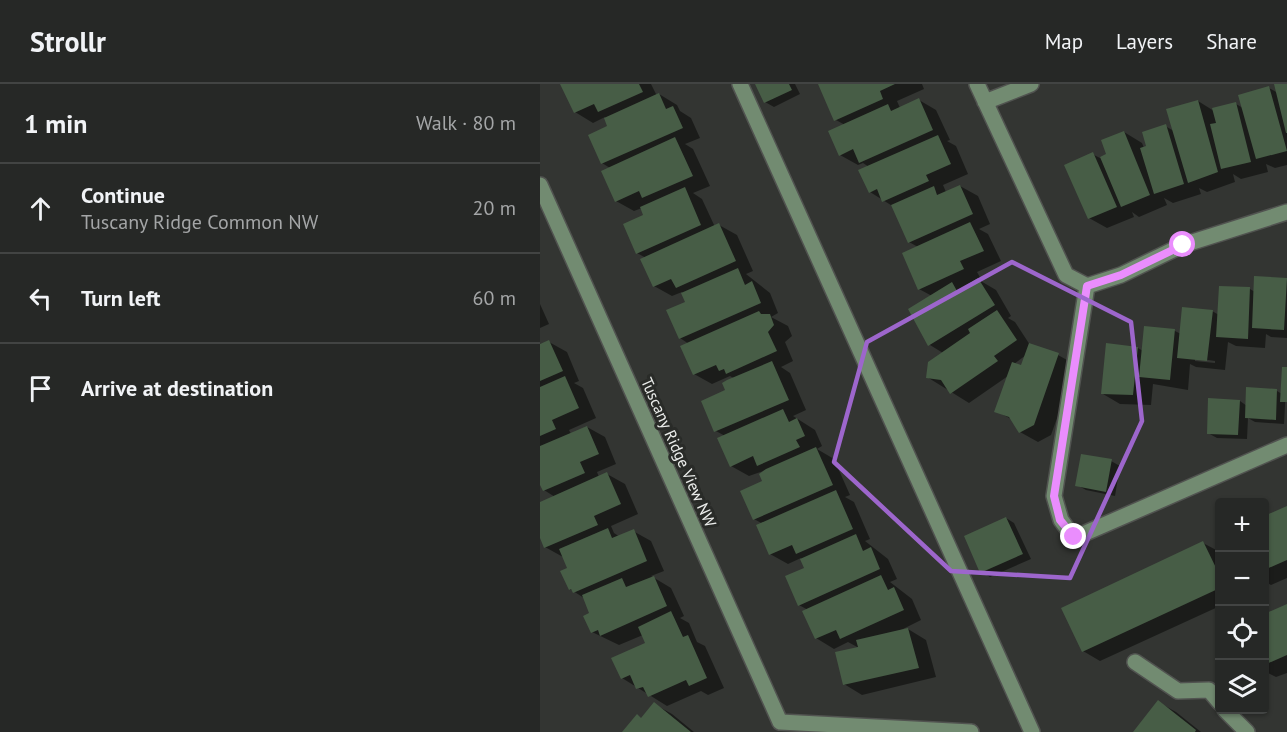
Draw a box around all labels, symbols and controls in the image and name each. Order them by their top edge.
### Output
text: Strollr [30,23,106,60]
text: Map [1045,28,1083,55]
text: Layers [1116,28,1173,55]
text: Share [1206,28,1257,55]
text: 1 min [24,107,87,140]
text: Walk · 80 m [416,110,516,136]
text: Continue [81,181,165,209]
icon: ahead [24,192,57,225]
text: 20 m [473,195,516,221]
text: Tuscany Ridge Common NW [81,209,318,235]
route start [1169,231,1195,257]
icon: left [24,282,57,315]
text: Turn left [81,284,161,312]
text: 60 m [473,285,516,311]
icon: arrive [24,372,57,405]
text: Arrive at destination [81,374,273,402]
street label: Tuscany Ridge View NW [637,374,721,531]
map controls [1215,498,1269,714]
button: + [1215,498,1269,552]
route end [1060,523,1086,549]
button: − [1215,552,1269,606]
button: locate [1215,606,1269,660]
button: layers [1215,660,1269,714]

